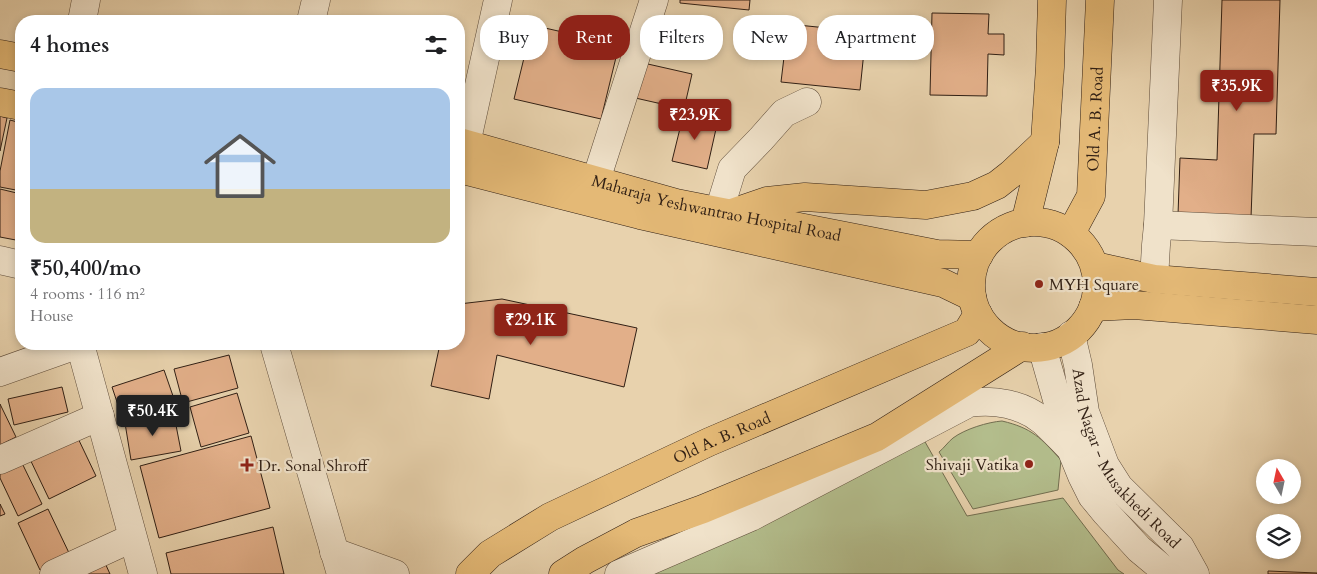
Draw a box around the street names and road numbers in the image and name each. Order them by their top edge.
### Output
street label: Old A. B. Road [1082,66,1109,172]
street label: Maharaja Yeshwantrao Hospital Road [589,170,843,247]
street label: Azad Nagar - Musakhedi Road [1067,367,1185,554]
street label: Old A. B. Road [669,407,775,470]

